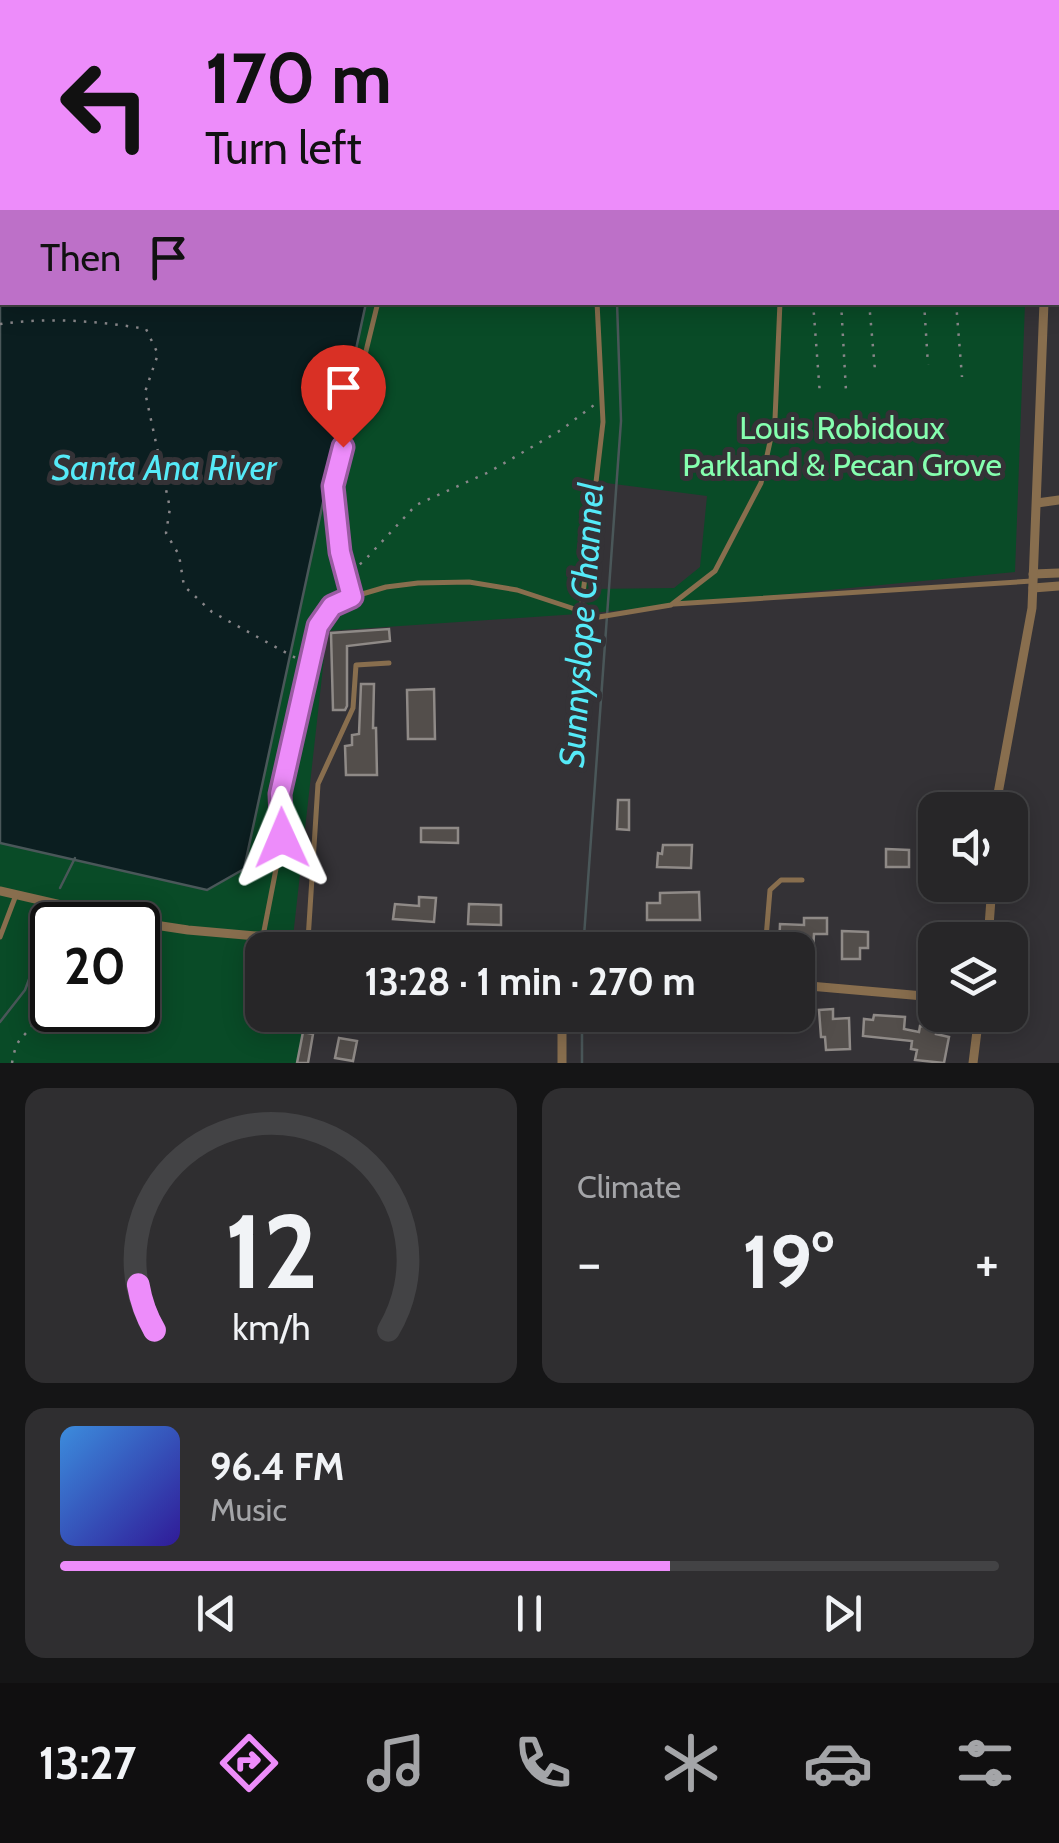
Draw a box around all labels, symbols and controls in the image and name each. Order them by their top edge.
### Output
text: 170 m [205,35,392,121]
icon: left [40,40,170,170]
text: Turn left [205,121,362,175]
icon: arrive [141,230,196,285]
text: Then [40,234,121,281]
pin [301,345,386,448]
icon: arrive [316,360,371,415]
park label: Louis Robidoux Parkland & Pecan Grove [682,408,1002,484]
water label: Santa Ana River [51,446,278,489]
water label: Sunnyslope Channel [550,480,612,769]
position arrow [230,786,334,890]
map controls [918,792,1028,1032]
button: sound [918,792,1028,902]
speed limit sign: 20 [30,902,160,1032]
button: layers [918,922,1028,1032]
text: 13:28 · 1 min · 270 m [364,958,696,1005]
text: Climate [577,1167,681,1206]
text: 12 [224,1188,318,1314]
text: 19° [742,1216,834,1307]
text: − [577,1229,601,1296]
text: + [975,1229,999,1296]
text: km/h [232,1306,310,1349]
text: 96.4 FM [210,1443,344,1490]
text: Music [210,1490,287,1529]
icon: previous [189,1586,244,1641]
icon: pause [502,1586,557,1641]
icon: next [815,1586,870,1641]
icon: directions [214,1728,284,1798]
icon: music [361,1728,431,1798]
icon: phone [508,1728,578,1798]
icon: climate [656,1728,726,1798]
icon: car [803,1728,873,1798]
icon: filters [950,1728,1020,1798]
text: 13:27 [39,1736,136,1790]

